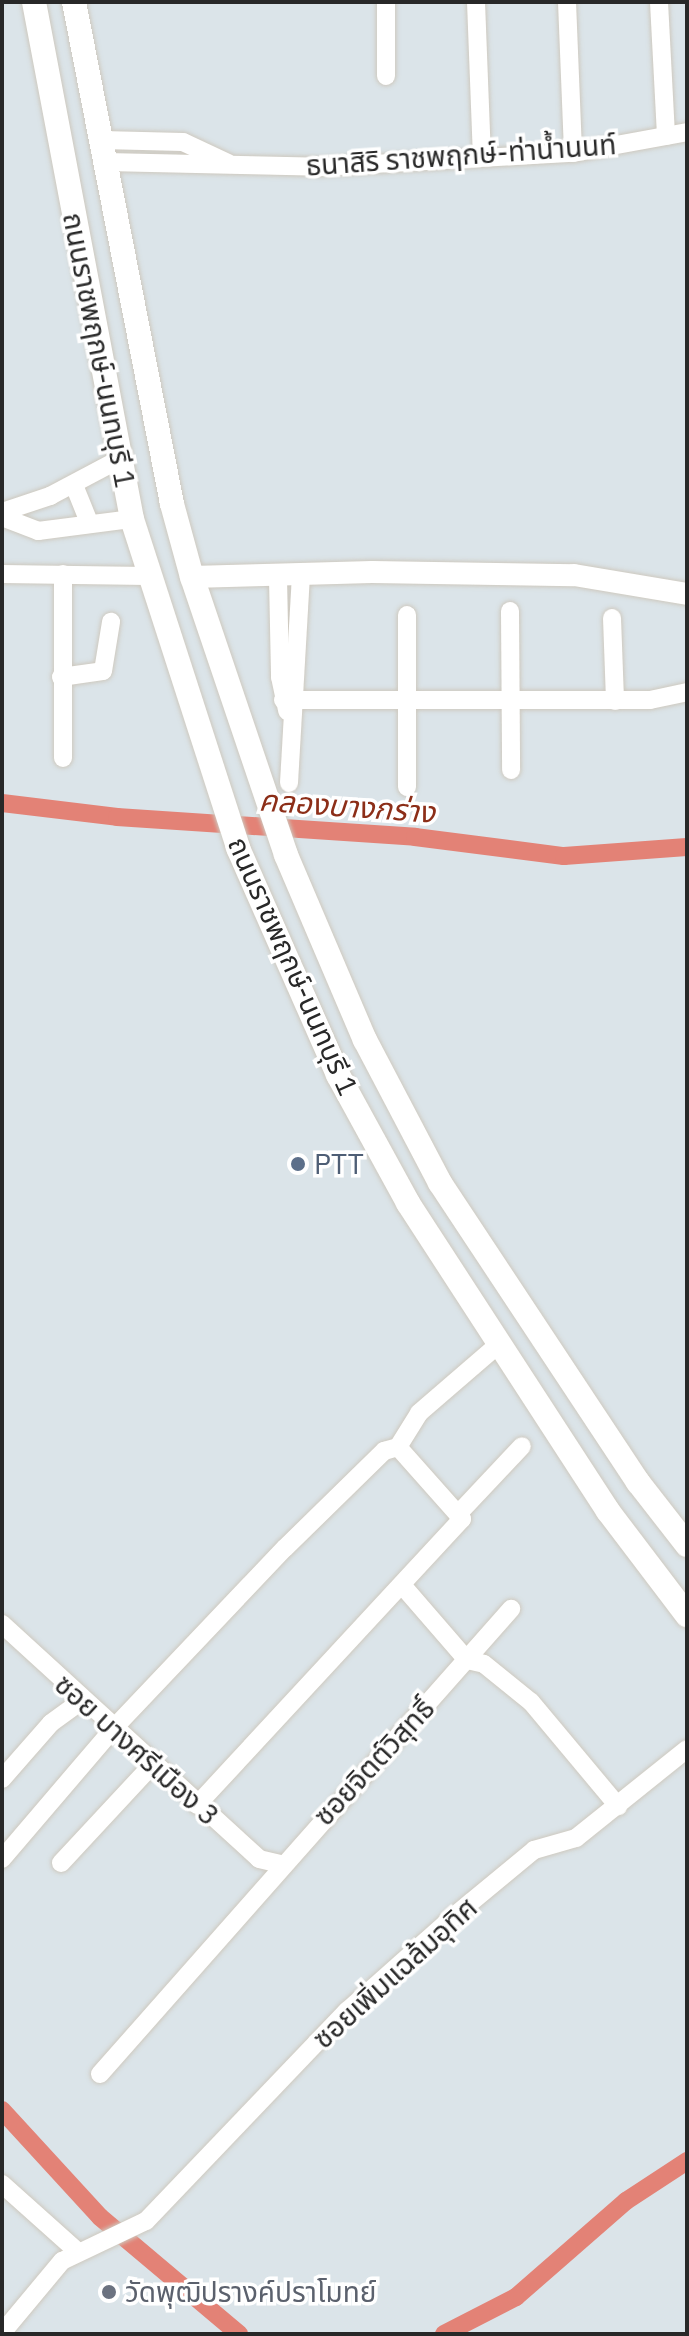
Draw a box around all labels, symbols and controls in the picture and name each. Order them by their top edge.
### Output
street label: ธนาสิริ ราชพฤกษ์-ท่าน้ำนนท์ [305,127,617,183]
street label: ถนนราชพฤกษ์-นนทบุรี 1 [56,210,142,490]
water label: คลองบางกร่าง [258,782,436,830]
street label: ถนนราชพฤกษ์-นนทบุรี 1 [221,832,365,1100]
place label: PTT [314,1147,364,1181]
marker: PTT [289,1155,307,1173]
street label: ซอย บางศรีเมือง 3 [48,1667,226,1833]
street label: ซอยจิตต์วิสุทธิ์ [307,1692,441,1832]
street label: ซอยเพิ่มแฉล้มอุทิศ [306,1891,484,2055]
place label: วัดพุฒิปรางค์ปราโมทย์ [125,2275,376,2309]
marker: วัดพุฒิปรางค์ปราโมทย์ [100,2283,118,2301]

